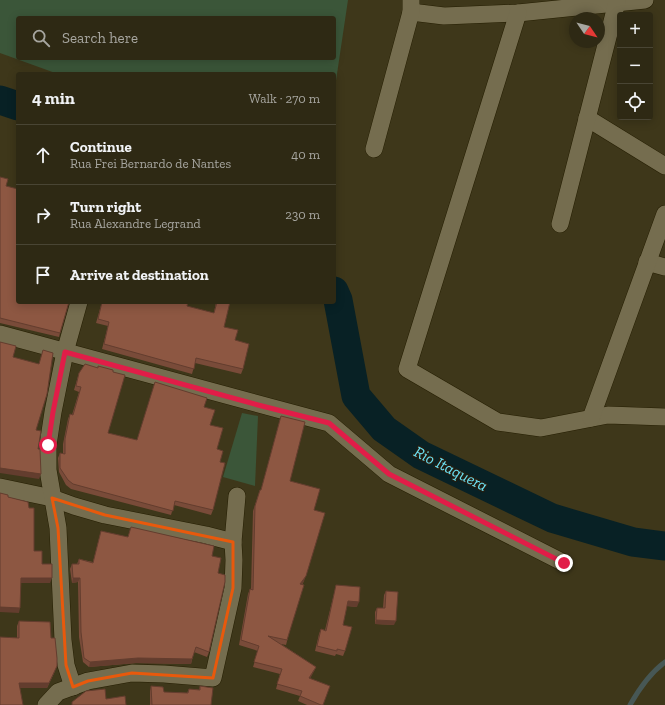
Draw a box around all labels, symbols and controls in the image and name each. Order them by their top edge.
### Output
north arrow [569,12,605,48]
map controls [617,12,653,120]
button: + [617,12,653,48]
search box [16,16,336,60]
icon: search [30,27,52,49]
text: Search here [62,29,138,47]
button: − [617,48,653,84]
button: locate [617,84,653,120]
text: 4 min [32,88,75,108]
text: Walk · 270 m [249,91,320,106]
text: Continue [70,138,132,156]
icon: ahead [32,144,54,166]
text: 40 m [291,147,320,162]
text: Rua Frei Bernardo de Nantes [70,156,231,171]
text: Turn right [70,198,141,216]
icon: right [32,204,54,226]
text: 230 m [285,207,320,222]
text: Rua Alexandre Legrand [70,216,201,231]
icon: arrive [32,264,54,286]
text: Arrive at destination [70,266,209,284]
route start [39,436,57,454]
water label: Rio Itaquera [411,442,491,495]
route end [555,554,573,572]

